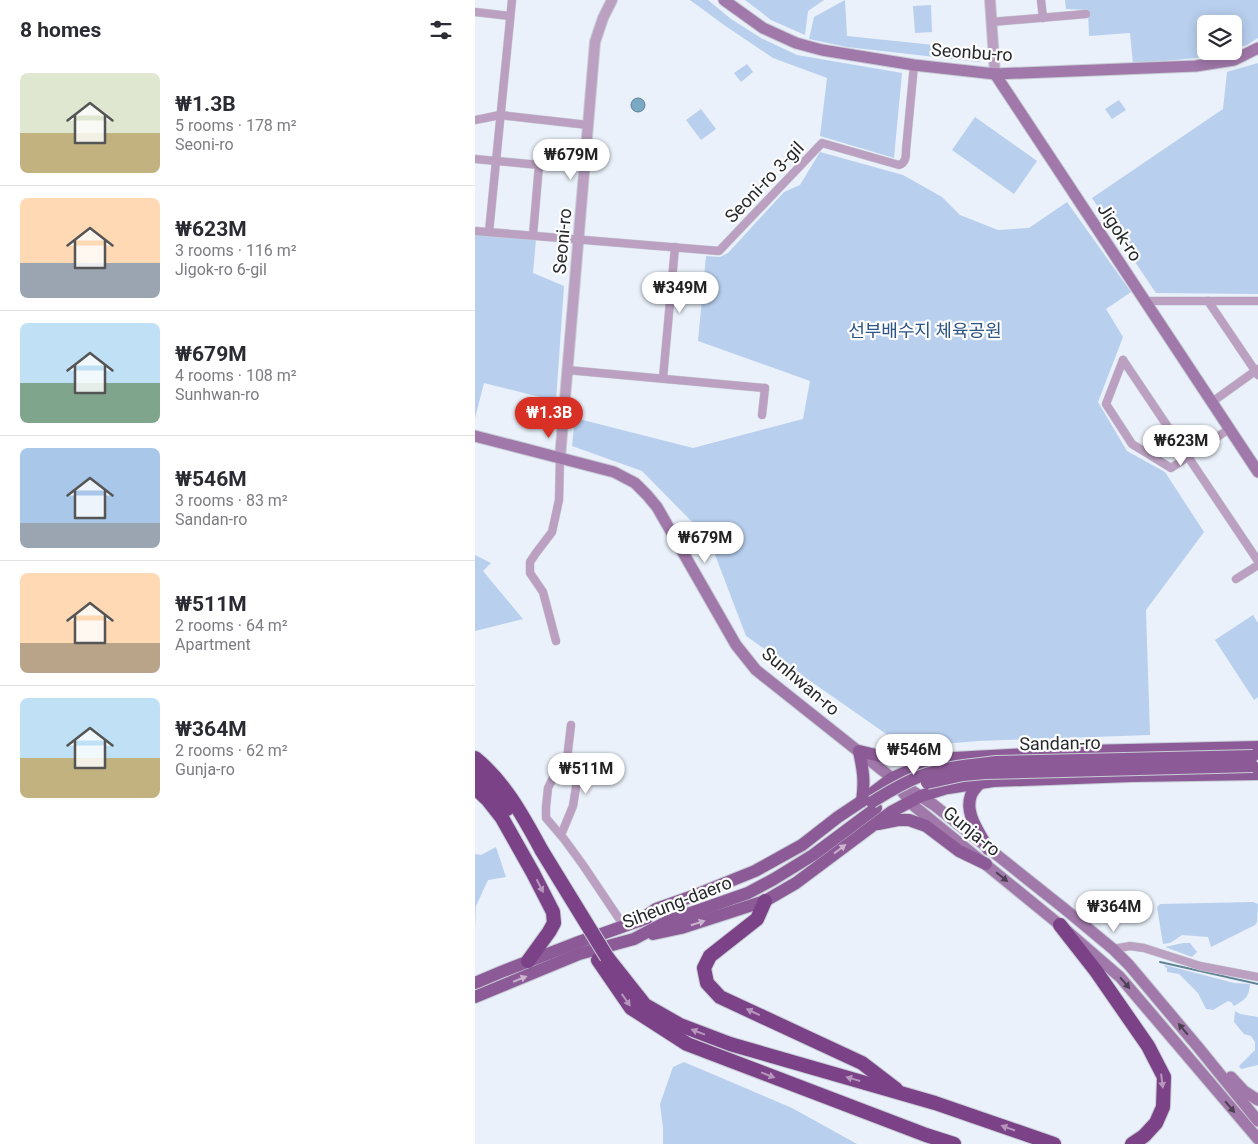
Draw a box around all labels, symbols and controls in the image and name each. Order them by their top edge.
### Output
map controls [1197,15,1242,60]
button: layers [1197,15,1242,60]
icon: filters [427,16,455,44]
text: 8 homes [20,18,101,42]
street label: Seonbu-ro [931,39,1013,65]
text: ₩1.3B [175,92,236,116]
icon: home [60,93,120,153]
text: 5 rooms · 178 m² [175,116,297,135]
text: Seoni-ro [175,135,234,154]
street label: Seoni-ro 3-gil [720,137,808,227]
pin: ₩679M [536,138,606,181]
text: ₩679M [544,145,598,164]
street label: Jigok-ro [1094,199,1146,265]
street label: Seoni-ro [549,207,575,275]
text: ₩623M [175,217,247,241]
icon: home [60,218,120,278]
text: 3 rooms · 116 m² [175,241,297,260]
text: Jigok-ro 6-gil [175,260,267,279]
pin: ₩349M [645,272,715,314]
text: ₩349M [653,278,707,297]
park label: 선부배수지 체육공원 [848,320,1002,341]
text: ₩679M [175,342,247,366]
icon: home [60,343,120,403]
text: 4 rooms · 108 m² [175,366,297,385]
text: Sunhwan-ro [175,385,259,404]
pin: ₩1.3B [514,396,584,439]
text: ₩1.3B [526,403,572,422]
pin: ₩623M [1146,424,1216,467]
text: ₩623M [1154,431,1208,450]
text: ₩546M [175,467,247,491]
icon: home [60,468,120,528]
text: 3 rooms · 83 m² [175,491,288,510]
text: Sandan-ro [175,510,247,529]
pin: ₩679M [670,522,740,564]
text: ₩679M [678,528,732,547]
text: ₩511M [175,592,247,616]
icon: home [60,593,120,653]
text: 2 rooms · 64 m² [175,616,288,635]
text: Apartment [175,635,251,654]
street label: Sunhwan-ro [758,642,844,720]
text: ₩364M [175,717,247,741]
icon: home [60,718,120,778]
street label: Sandan-ro [1019,732,1101,754]
pin: ₩546M [879,734,949,776]
text: ₩546M [887,740,941,759]
text: 2 rooms · 62 m² [175,741,288,760]
pin: ₩511M [551,752,621,795]
text: ₩511M [559,759,613,778]
text: Gunja-ro [175,760,235,779]
street label: Gunja-ro [939,802,1005,860]
one-way arrow [833,844,847,854]
street label: Siheung-daero [619,872,735,932]
one-way arrow [995,872,1008,883]
one-way arrow [536,879,544,893]
pin: ₩364M [1079,890,1149,933]
text: ₩364M [1087,897,1141,916]
one-way arrow [690,918,705,926]
one-way arrow [513,975,528,983]
one-way arrow [1120,976,1131,989]
one-way arrow [621,993,631,1007]
one-way arrow [746,1008,760,1016]
one-way arrow [1178,1023,1189,1035]
one-way arrow [690,1028,705,1036]
one-way arrow [761,1071,776,1079]
one-way arrow [1159,1074,1167,1090]
one-way arrow [846,1075,861,1083]
one-way arrow [1225,1100,1236,1113]
one-way arrow [1001,1124,1016,1131]

